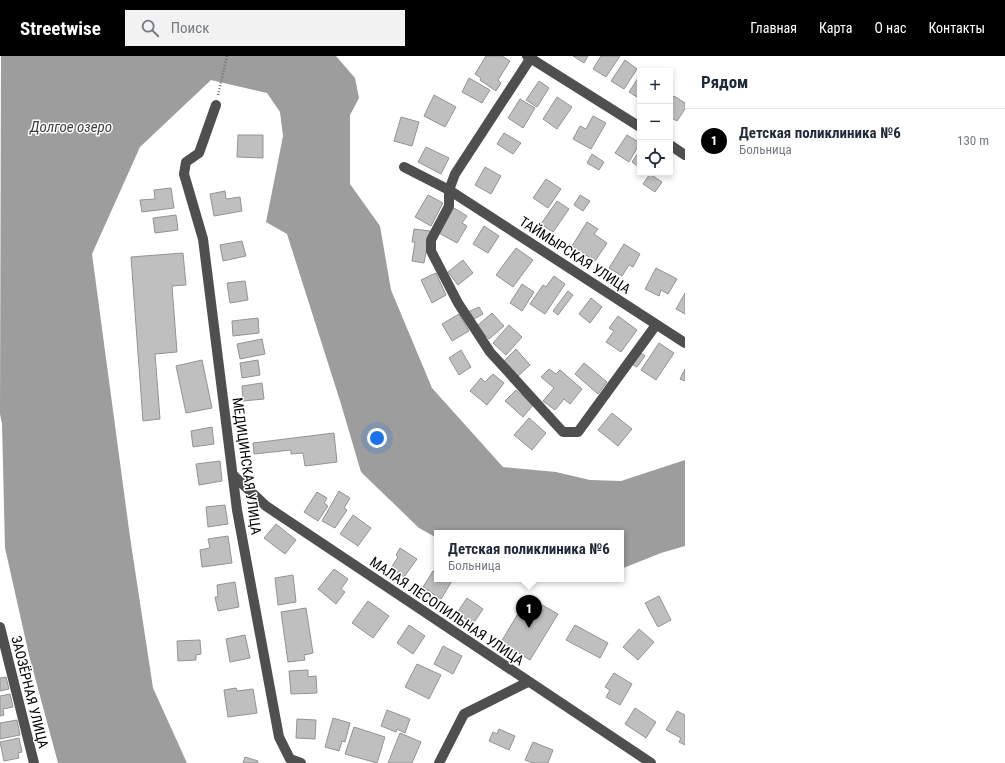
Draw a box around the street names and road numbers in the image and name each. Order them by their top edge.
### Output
street label: ТАЙМЫРСКАЯ УЛИЦА [517,213,633,297]
street label: МЕДИЦИНСКАЯ УЛИЦА [229,396,265,536]
street label: МАЛАЯ ЛЕСОПИЛЬНАЯ УЛИЦА [367,553,527,669]
street label: ЗАОЗЁРНАЯ УЛИЦА [8,634,52,750]

